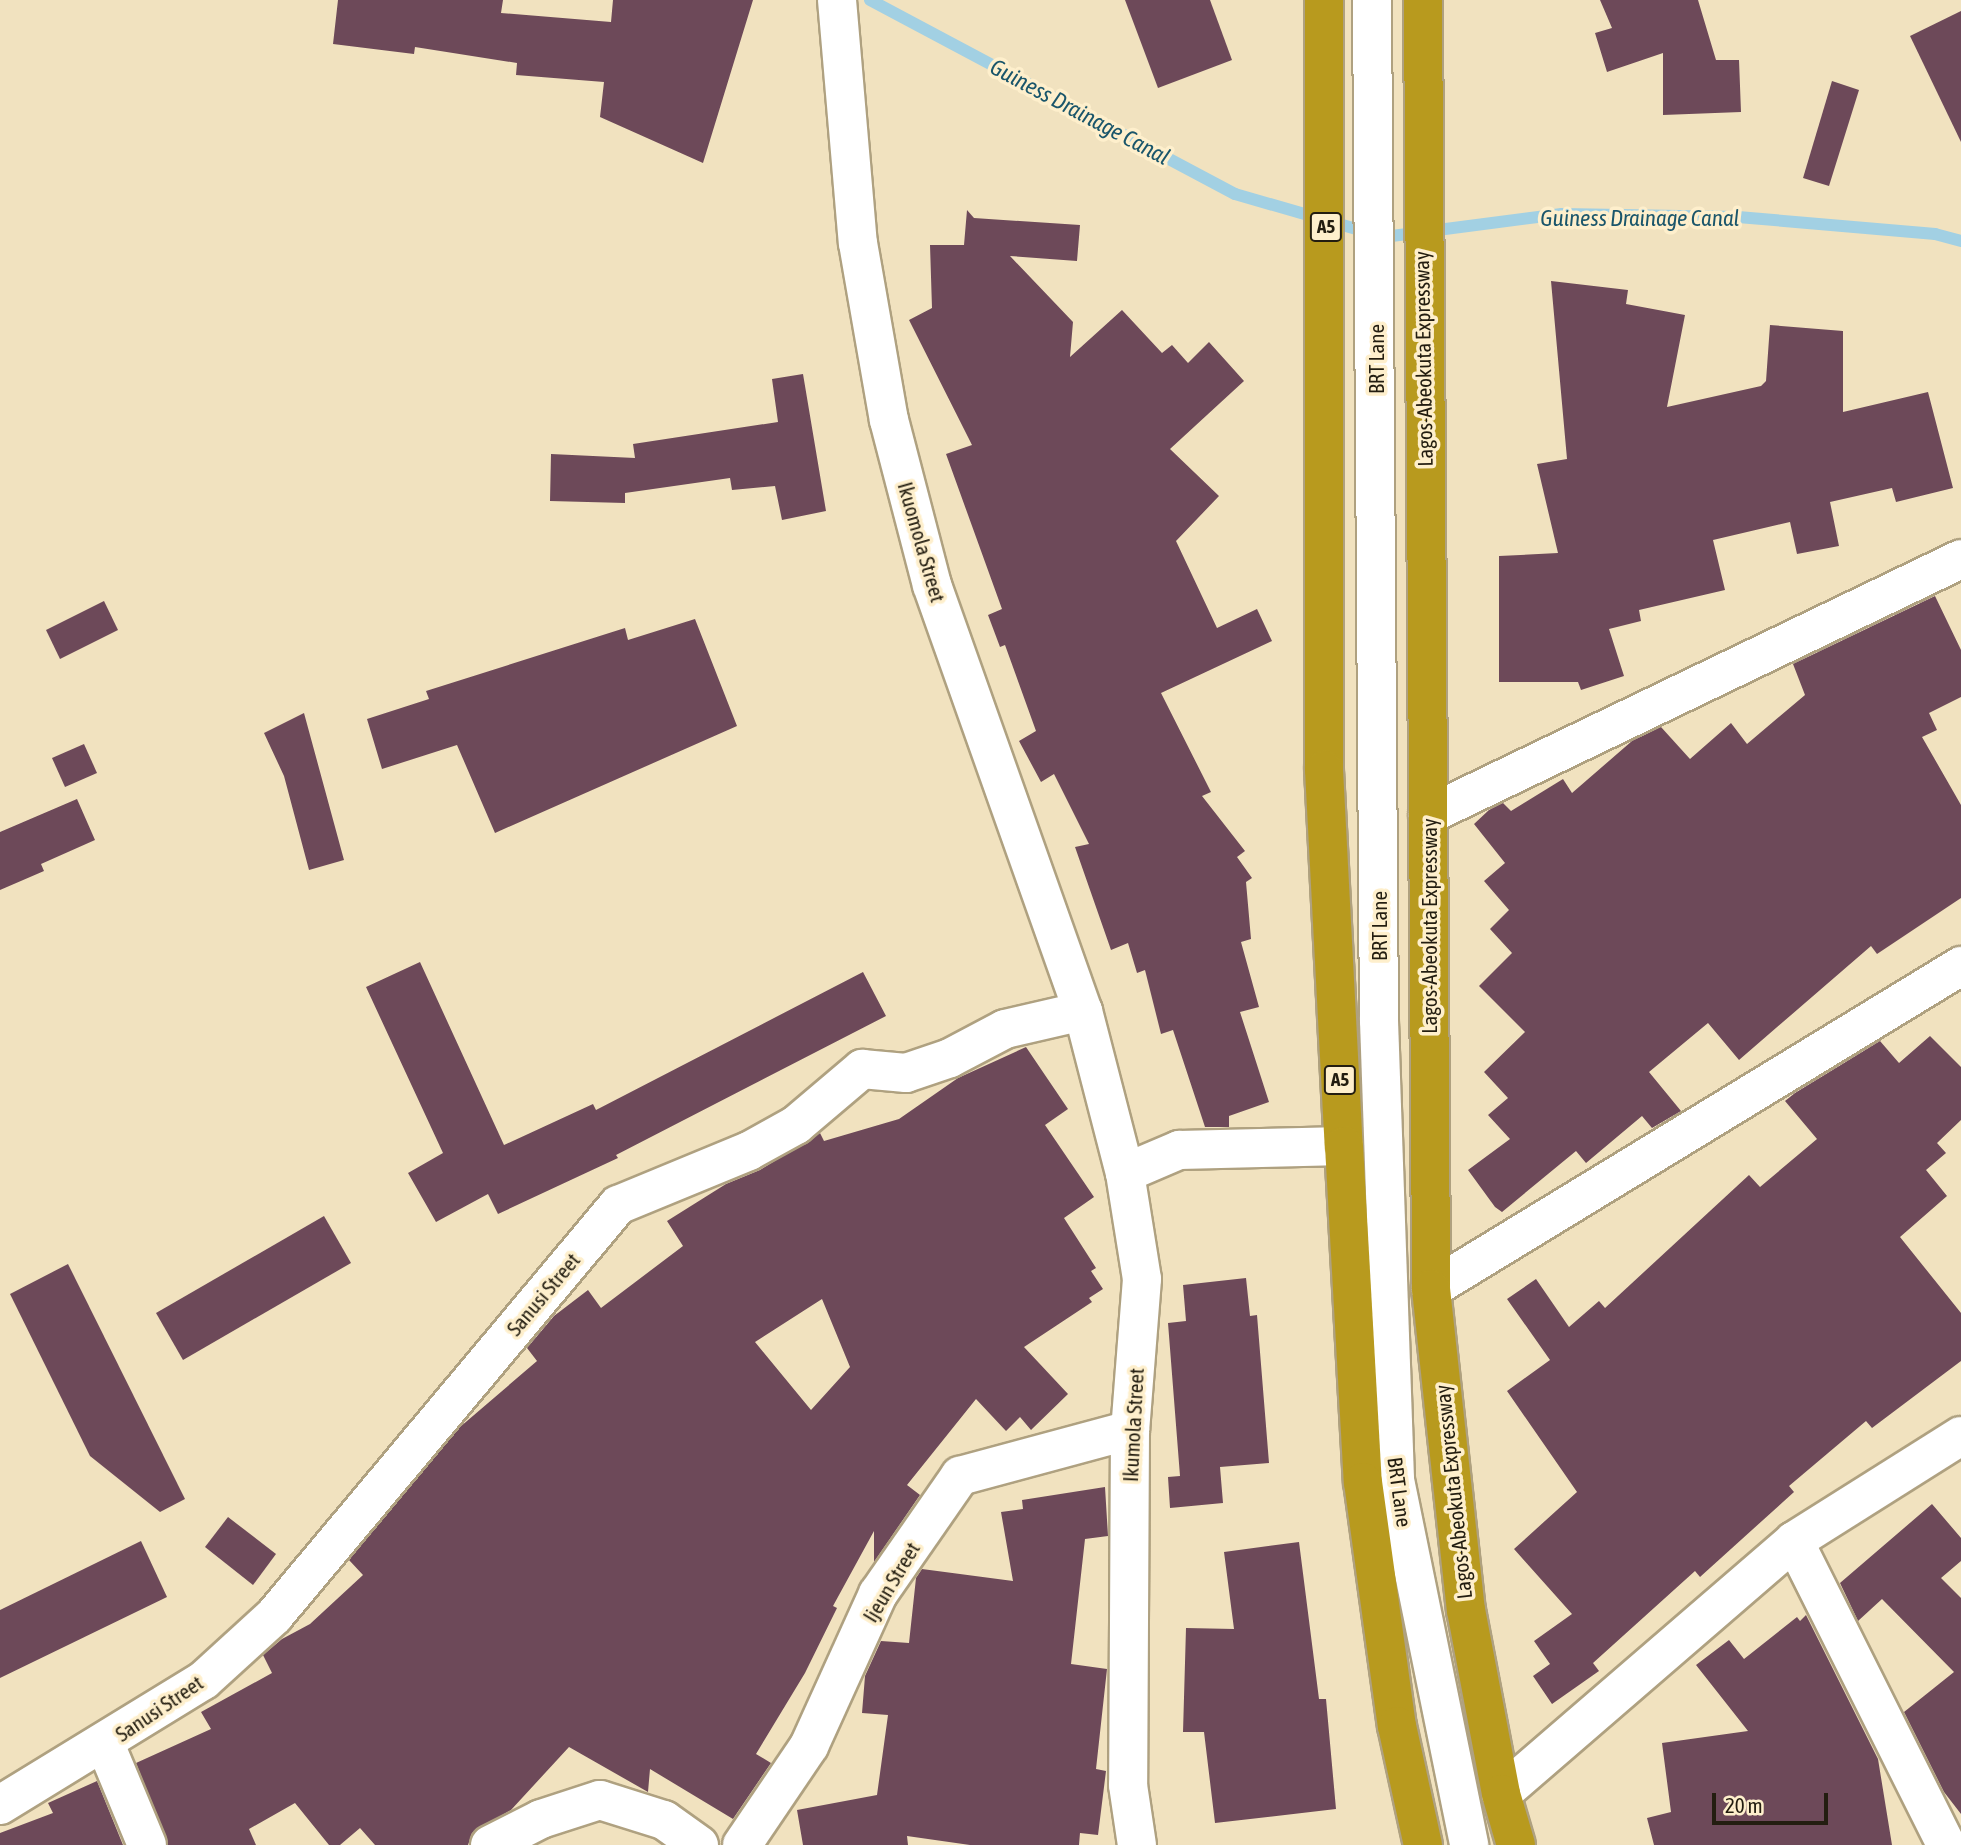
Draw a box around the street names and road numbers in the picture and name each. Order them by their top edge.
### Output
road number: A5 [1308,212,1344,243]
street label: Lagos-Abeokuta Expressway [1409,251,1437,467]
street label: BRT Lane [1363,324,1389,394]
street label: Ikuomola Street [893,479,951,605]
street label: Lagos-Abeokuta Expressway [1416,818,1442,1034]
street label: BRT Lane [1366,891,1392,961]
road number: A5 [1322,1064,1358,1096]
street label: Sanusi Street [501,1248,585,1340]
street label: Ikumola Street [1117,1367,1149,1483]
street label: Lagos-Abeokuta Expressway [1429,1384,1477,1600]
street label: BRT Lane [1383,1456,1417,1528]
street label: Ijeun Street [857,1537,925,1627]
street label: Sanusi Street [110,1670,208,1746]

